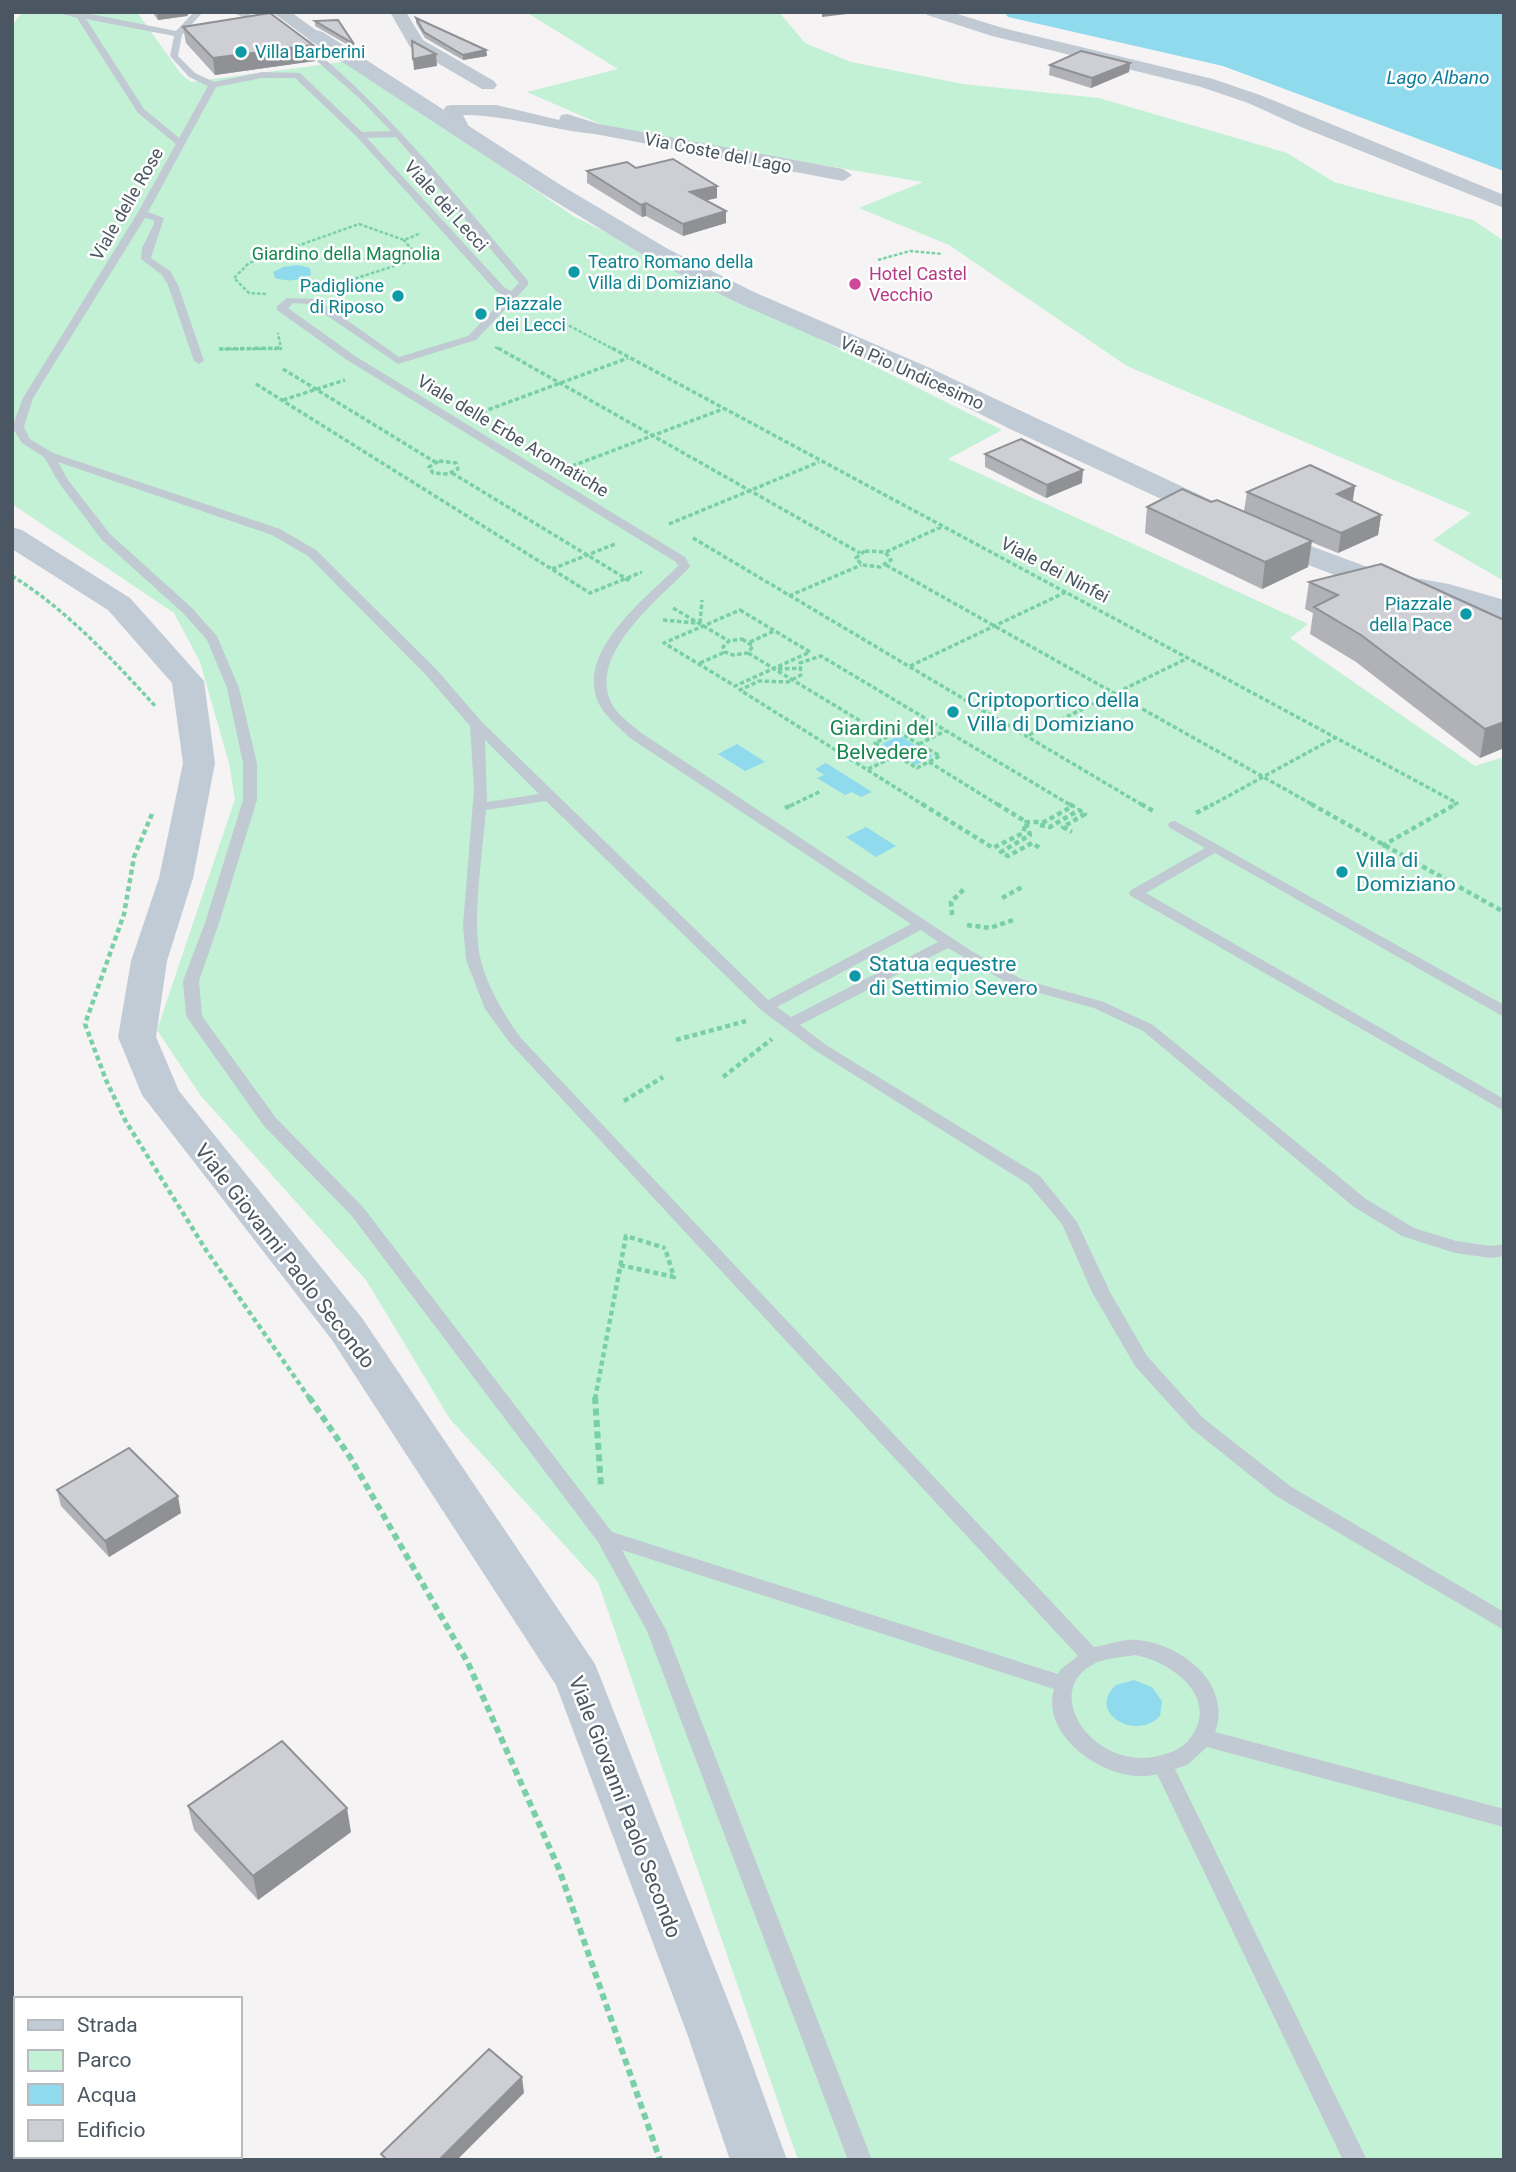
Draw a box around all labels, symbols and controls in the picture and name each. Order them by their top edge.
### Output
place label: Villa Barberini [255,41,365,62]
marker: Villa Barberini [233,44,249,60]
water label: Lago Albano [1386,66,1490,89]
street label: Via Coste del Lago [643,128,794,177]
street label: Viale delle Rose [86,144,167,264]
street label: Viale dei Lecci [400,156,493,255]
park label: Giardino della Magnolia [252,243,440,264]
place label: Teatro Romano della Villa di Domiziano [588,251,754,293]
place label: Hotel Castel Vecchio [869,263,967,305]
marker: Teatro Romano della Villa di Domiziano [566,264,582,280]
place label: Padiglione di Riposo [300,275,384,317]
marker: Hotel Castel Vecchio [847,276,863,292]
marker: Padiglione di Riposo [390,288,406,304]
place label: Piazzale dei Lecci [495,293,566,335]
marker: Piazzale dei Lecci [473,306,489,322]
street label: Via Pio Undicesimo [837,331,987,414]
street label: Viale delle Erbe Aromatiche [414,370,613,501]
street label: Viale dei Ninfei [997,532,1113,607]
place label: Piazzale della Pace [1369,593,1452,635]
marker: Piazzale della Pace [1458,606,1474,622]
place label: Criptoportico della Villa di Domiziano [967,688,1140,736]
marker: Criptoportico della Villa di Domiziano [945,704,961,720]
park label: Giardini del Belvedere [830,716,934,764]
place label: Villa di Domiziano [1356,848,1456,896]
marker: Villa di Domiziano [1334,864,1350,880]
place label: Statua equestre di Settimio Severo [869,952,1038,1000]
marker: Statua equestre di Settimio Severo [847,968,863,984]
street label: Viale Giovanni Paolo Secondo [190,1139,380,1373]
street label: Viale Giovanni Paolo Secondo [564,1673,686,1941]
legend [14,1997,242,2158]
text: Strada [77,2013,138,2037]
text: Parco [77,2048,131,2072]
text: Acqua [77,2083,137,2107]
text: Edificio [77,2118,145,2142]

